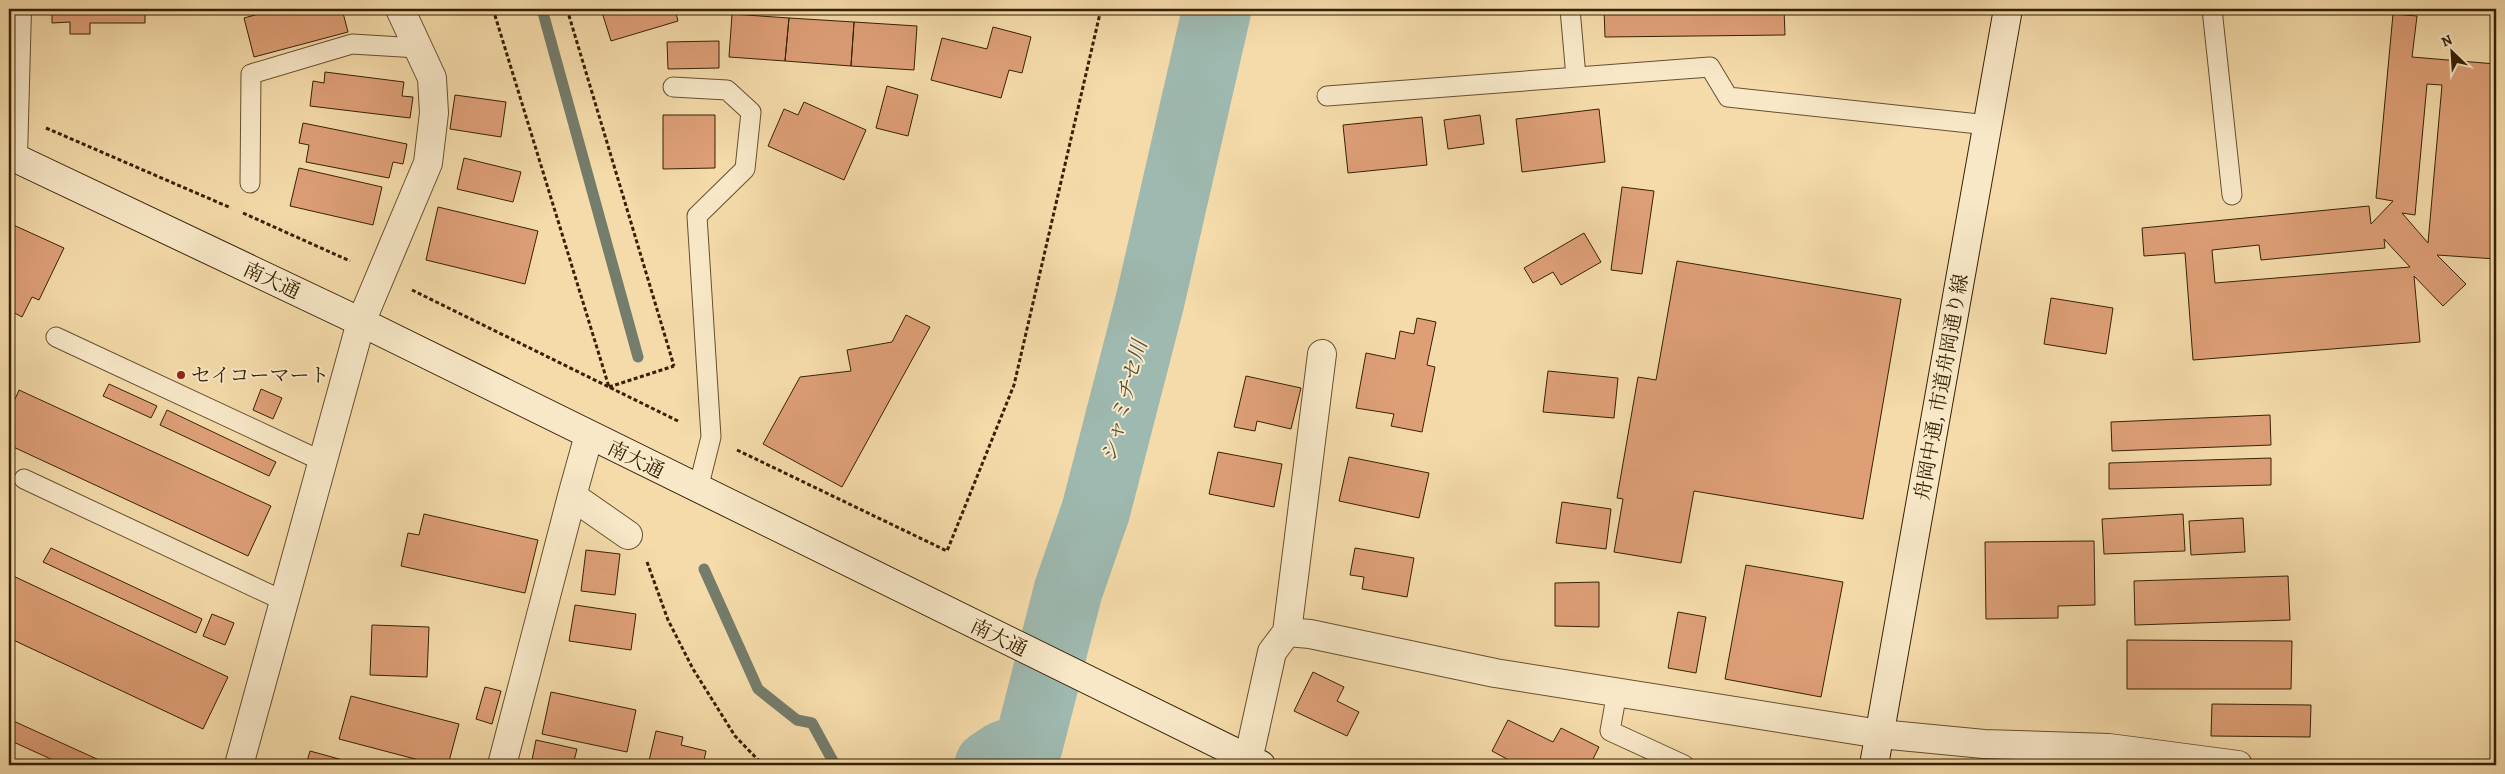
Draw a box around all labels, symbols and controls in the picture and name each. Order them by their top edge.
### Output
north arrow [2428,28,2478,78]
text: N [2438,30,2455,51]
street label: 南大通 [239,256,305,305]
street label: 舟岡中通, 市道舟岡通り線 [1908,272,1975,502]
water label: シャミチセ川 [1094,335,1154,465]
place label: セイコーマート [191,362,330,389]
marker: セイコーマート [175,369,187,381]
street label: 南大通 [603,434,669,485]
street label: 南大通 [966,612,1032,663]

